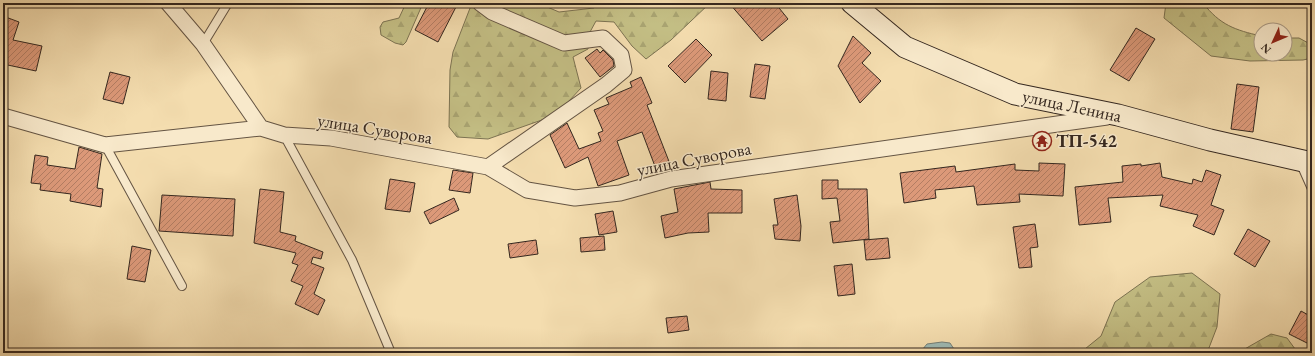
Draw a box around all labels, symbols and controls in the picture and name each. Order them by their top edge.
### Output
north arrow [1253,22,1293,62]
text: N [1258,41,1274,57]
street label: улица Ленина [1020,84,1125,127]
street label: улица Суворова [316,108,435,149]
place label: ТП-542 [1056,129,1117,152]
temple icon: ТП-542 [1031,130,1053,152]
street label: улица Суворова [635,136,754,181]

